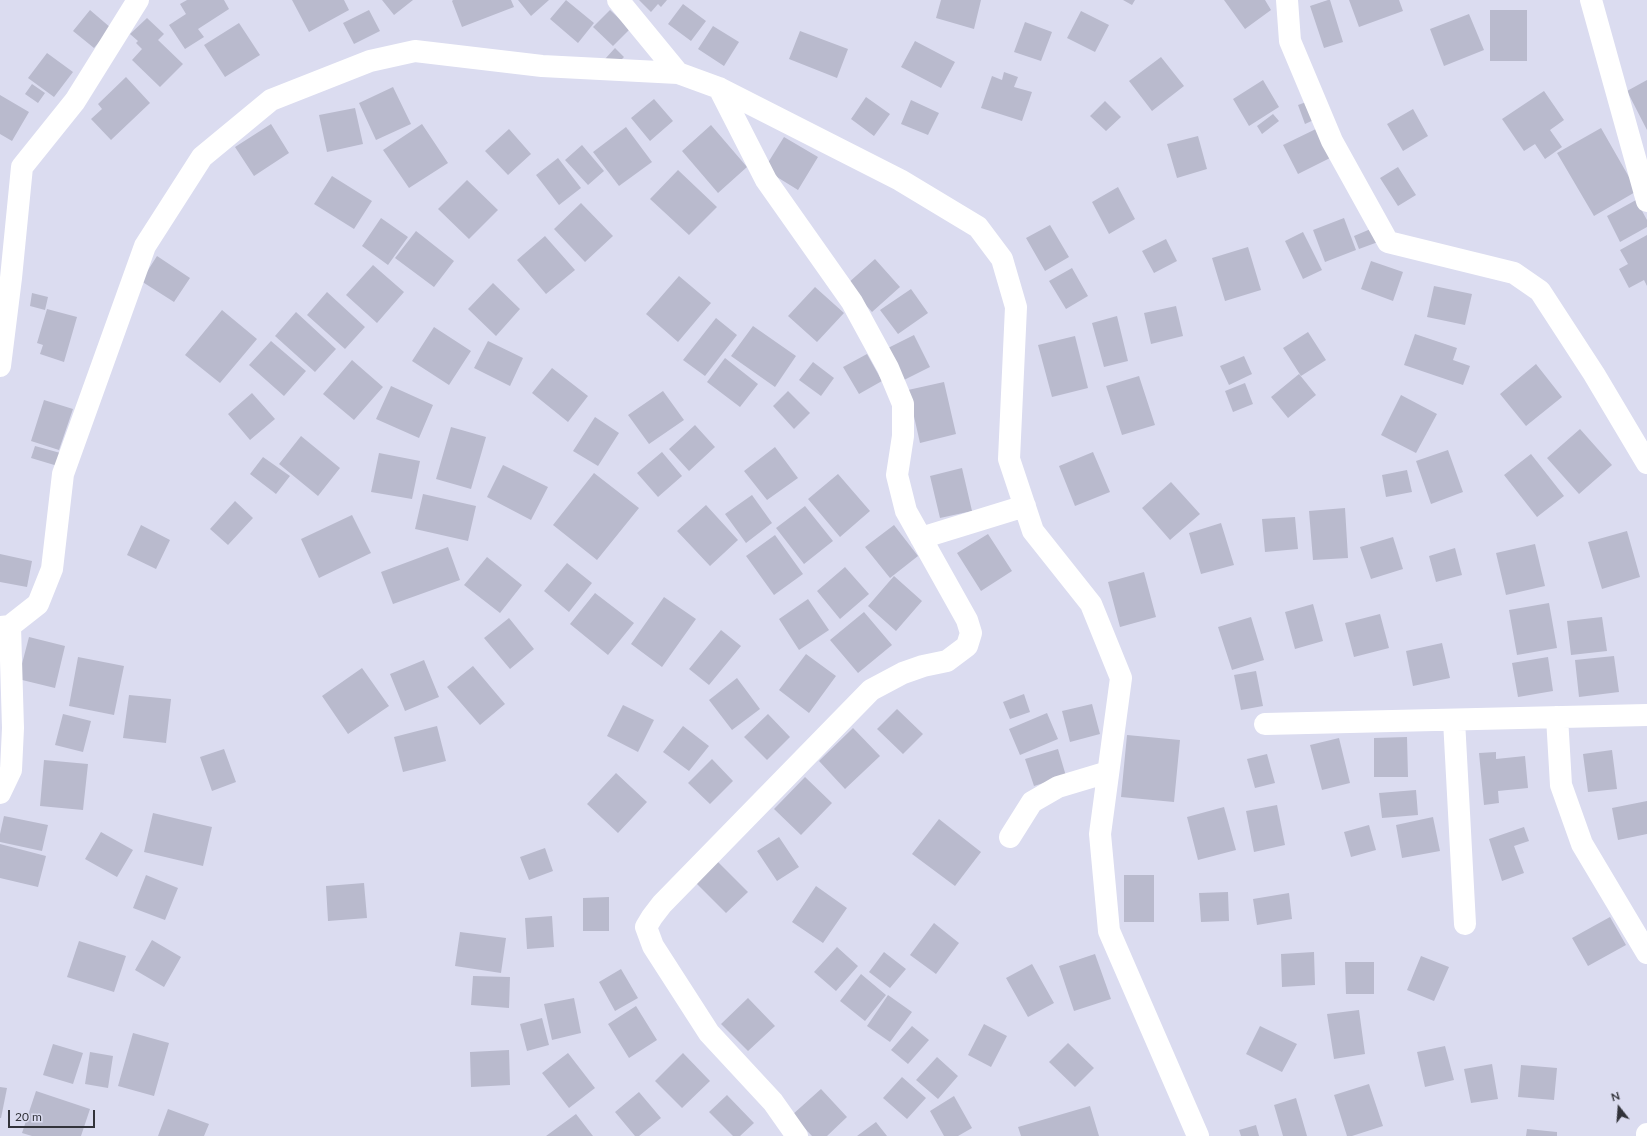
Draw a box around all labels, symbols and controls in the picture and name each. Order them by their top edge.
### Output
north arrow [1599,1088,1639,1128]
text: N [1609,1089,1621,1104]
scale bar [10,1102,97,1128]
text: 20 m [15,1109,42,1124]

